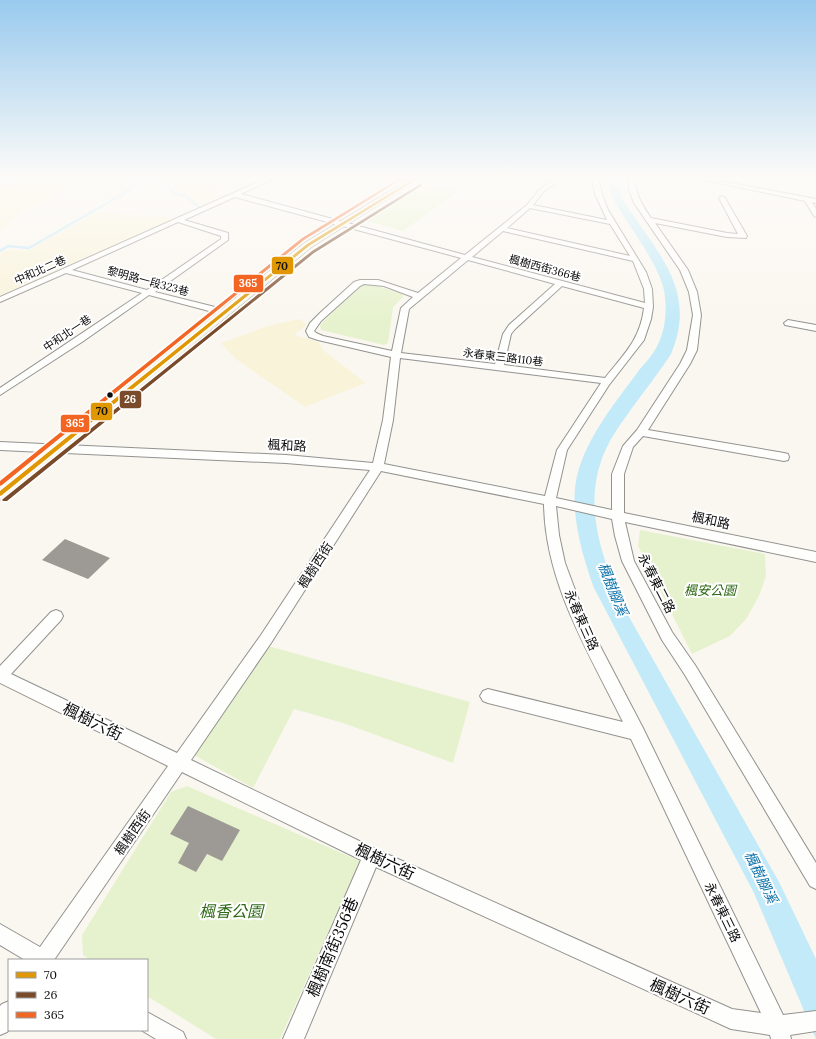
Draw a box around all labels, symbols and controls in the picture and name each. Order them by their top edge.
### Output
street label: 中和北二巷 [12,252,68,288]
street label: 楓樹西街366巷 [508,252,582,284]
line badge: 70 [271,256,294,275]
text: 70 [276,259,288,273]
street label: 黎明路一段323巷 [106,263,190,299]
line badge: 365 [233,274,264,293]
text: 365 [239,276,257,290]
street label: 中和北一巷 [40,312,94,354]
street label: 永春東三路110巷 [462,345,544,369]
unlabelled marker [105,390,115,400]
line badge: 26 [119,390,142,409]
text: 26 [124,392,136,406]
line badge: 70 [90,402,113,421]
text: 70 [96,404,108,418]
line badge: 365 [60,414,90,433]
text: 365 [66,416,84,430]
street label: 楓和路 [267,436,307,455]
street label: 楓和路 [690,508,732,533]
street label: 楓樹西街 [294,539,337,592]
street label: 永春東二路 [634,550,679,616]
water label: 楓樹腳溪 [594,560,633,620]
park label: 楓安公園 [684,582,738,599]
street label: 永春東三路 [561,587,603,653]
street label: 楓樹六街 [60,698,126,744]
street label: 楓樹西街 [111,806,154,858]
street label: 楓樹六街 [352,838,418,884]
water label: 楓樹腳溪 [741,848,782,908]
street label: 永春東三路 [701,879,744,945]
street label: 楓樹南街356巷 [302,894,362,1000]
park label: 楓香公園 [199,901,265,921]
legend [8,959,148,1031]
text: 70 [44,967,57,982]
street label: 楓樹六街 [647,974,713,1018]
text: 26 [44,987,57,1002]
text: 365 [44,1007,64,1022]

